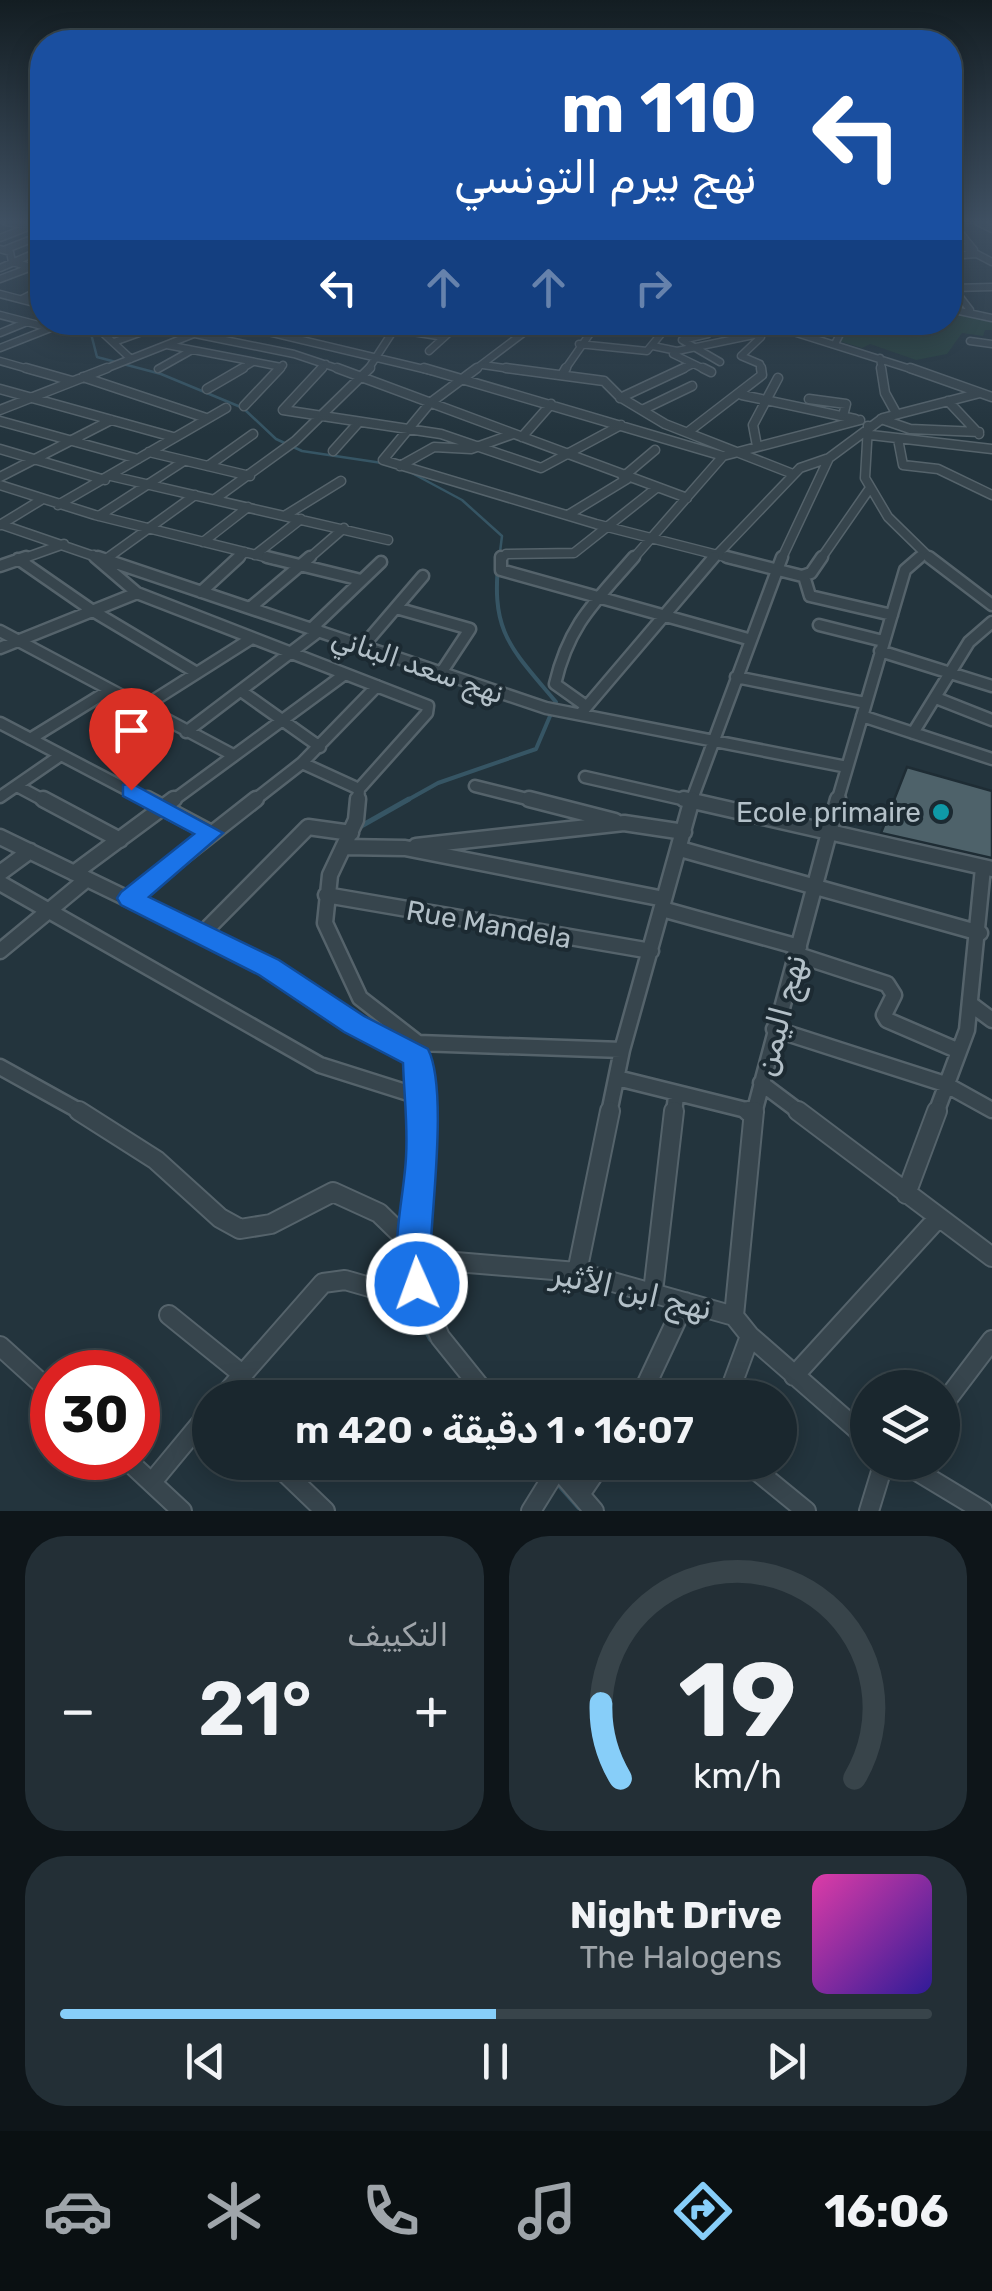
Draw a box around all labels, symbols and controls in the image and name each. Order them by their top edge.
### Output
text: 110 m [561,67,757,150]
icon: left [792,70,922,200]
text: نهج بيرم التونسي [454,151,757,204]
icon: left [311,260,366,315]
icon: ahead [416,260,471,315]
icon: ahead [521,260,576,315]
icon: right [626,260,681,315]
street label: نهج سعد البناني [326,621,508,715]
pin [89,688,174,791]
icon: arrive [104,703,159,758]
place label: Ecole primaire [736,796,921,829]
marker: Ecole primaire [930,801,952,823]
street label: Rue Mandela [404,894,574,955]
street label: نهج اليمن [746,950,818,1081]
position arrow [365,1232,469,1336]
street label: نهج ابن الأثير [545,1254,716,1332]
speed limit sign: 30 [30,1350,160,1480]
map controls [850,1370,960,1480]
button: layers [850,1370,960,1480]
text: 16:07 · 1 دقيقة · 420 m [295,1407,694,1453]
text: التكييف [347,1616,449,1654]
text: 19 [679,1639,797,1762]
text: 21° [198,1665,312,1754]
text: − [60,1678,96,1743]
text: + [414,1678,449,1743]
text: km/h [693,1755,782,1797]
text: Night Drive [570,1892,782,1938]
text: The Halogens [579,1938,782,1976]
icon: previous [178,2034,233,2089]
icon: pause [468,2034,523,2089]
icon: next [759,2034,814,2089]
icon: car [43,2176,113,2246]
icon: climate [199,2176,269,2246]
icon: phone [356,2176,426,2246]
icon: music [512,2176,582,2246]
icon: directions [668,2176,738,2246]
text: 16:06 [824,2185,949,2238]

